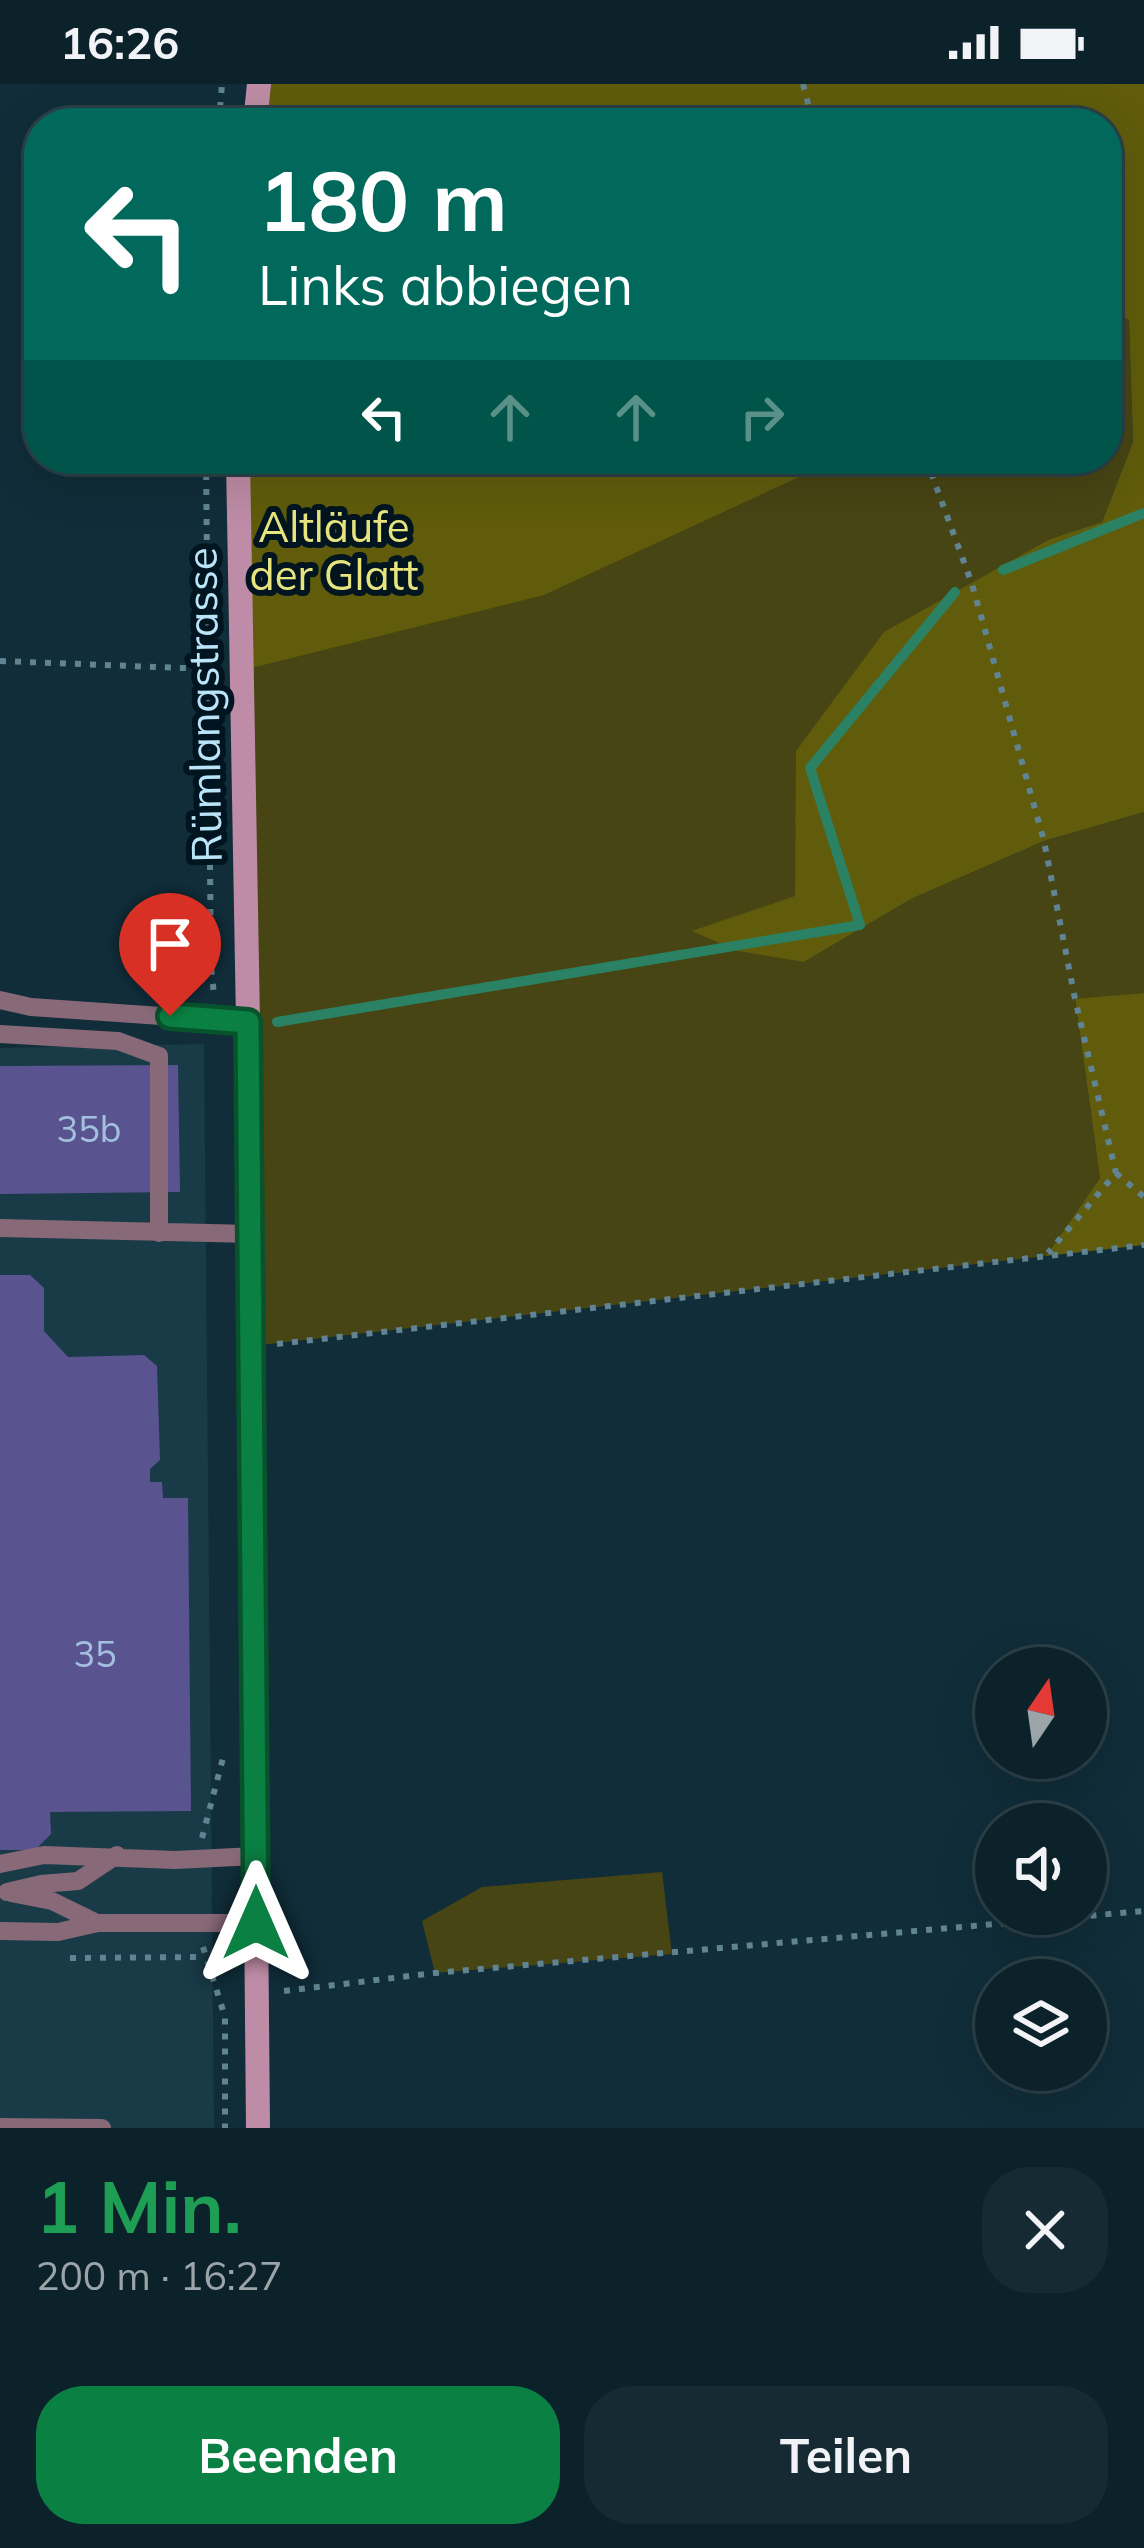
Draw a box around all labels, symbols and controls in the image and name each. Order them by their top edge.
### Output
text: 16:26 [60,14,179,70]
text: 180 m [258,147,508,252]
icon: left [60,156,216,312]
text: Links abbiegen [258,251,633,319]
icon: left [351,384,417,450]
icon: ahead [477,384,543,450]
icon: ahead [603,384,669,450]
icon: right [729,384,795,450]
park label: Altläufe der Glatt [249,500,419,601]
street label: Rümlangstrasse [174,547,233,863]
pin [119,893,221,1016]
icon: arrive [137,911,203,977]
house number: 35b [57,1106,121,1151]
house number: 35 [73,1631,117,1676]
north arrow [975,1647,1107,1779]
map controls [975,1647,1107,2091]
button: sound [975,1803,1107,1935]
position arrow [193,1860,319,1986]
button: layers [975,1959,1107,2091]
text: 1 Min. [36,2161,242,2251]
button: close [982,2167,1108,2293]
text: 200 m · 16:27 [36,2251,282,2300]
button: Beenden [36,2386,560,2524]
button: Teilen [584,2386,1108,2524]

